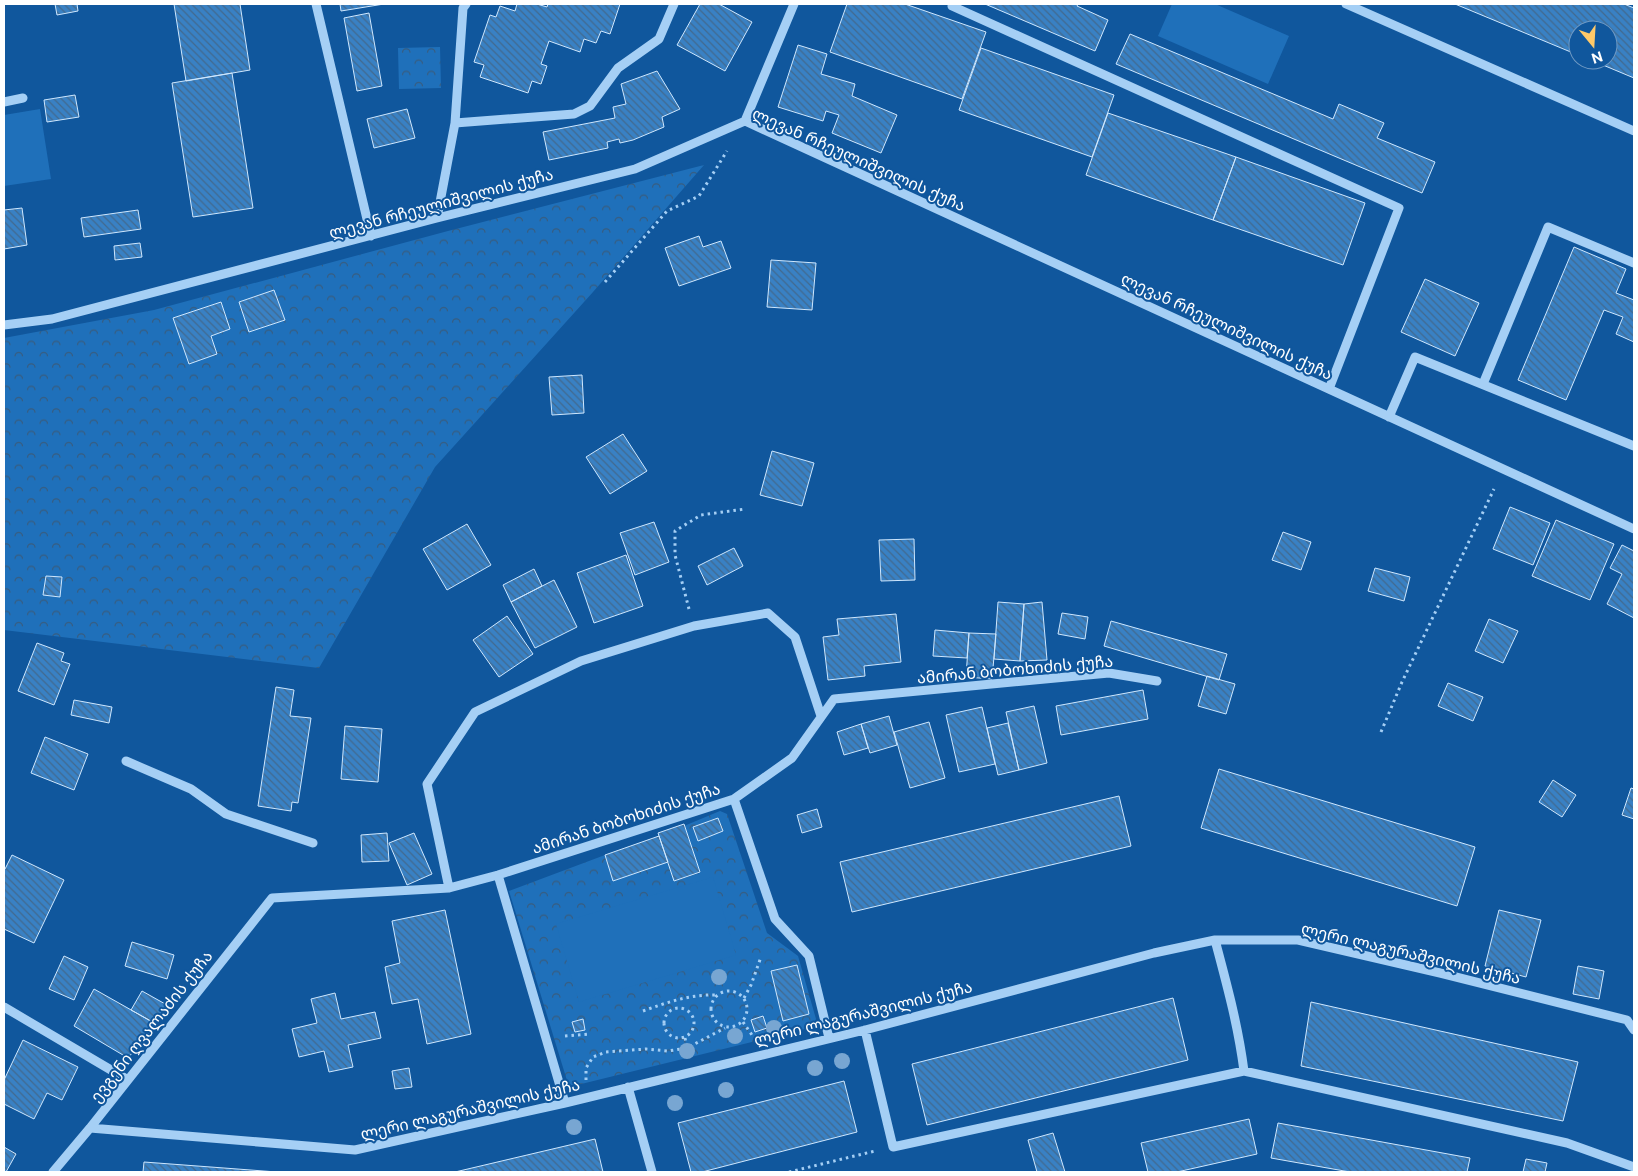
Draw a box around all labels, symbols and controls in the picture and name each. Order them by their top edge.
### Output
north arrow [1568,20,1618,70]
text: N [1589,48,1605,67]
street label: ლევან რჩეულიშვილის ქუჩა [749,104,968,216]
street label: ლევან რჩეულიშვილის ქუჩა [327,164,556,244]
street label: ლევან რჩეულიშვილის ქუჩა [1118,269,1336,385]
street label: ამირან ბობოხიძის ქუჩა [916,651,1114,688]
street label: ამირან ბობოხიძის ქუჩა [530,779,723,858]
street label: ლერი ლაგურაშვილის ქუჩა [1299,919,1522,989]
street label: ევგენი ღვალაძის ქუჩა [86,947,217,1106]
street label: ლერი ლაგურაშვილის ქუჩა [752,977,975,1051]
street label: ლერი ლაგურაშვილის ქუჩა [359,1075,582,1145]

